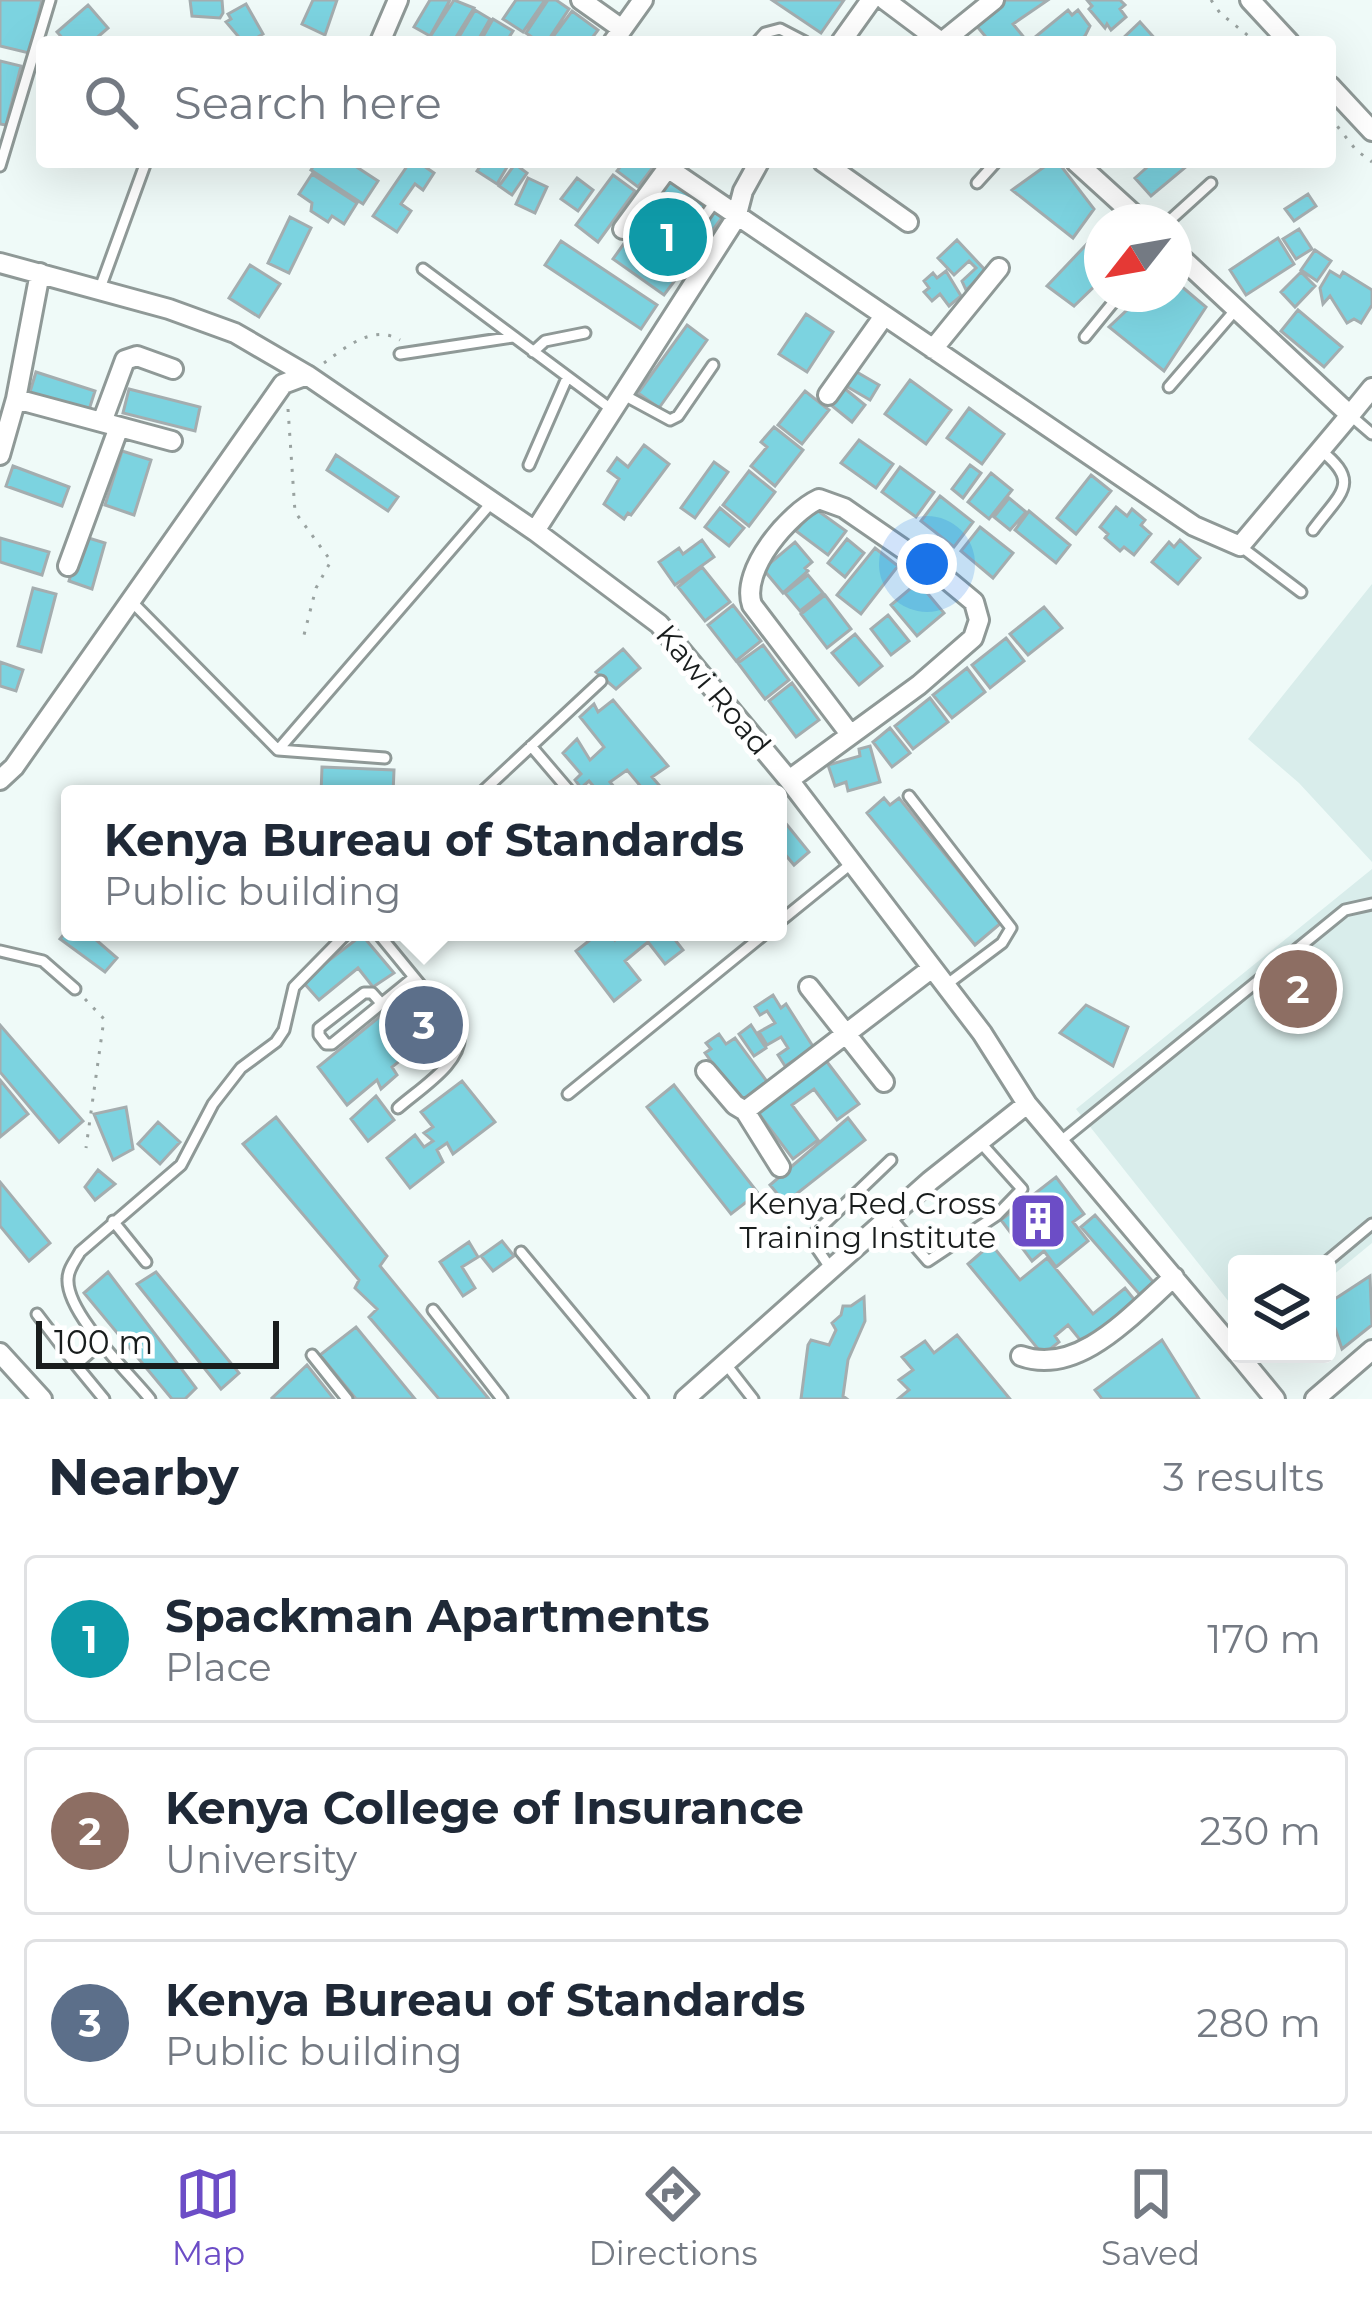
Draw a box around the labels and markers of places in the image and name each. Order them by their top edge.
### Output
pin: 1 [629,192,707,282]
pin: 2 [1259,944,1337,1034]
pin: 3 [385,980,463,1070]
place label: Kenya Red Cross Training Institute [740,1185,996,1256]
building icon: Kenya Red Cross Training Institute [1007,1190,1069,1252]

